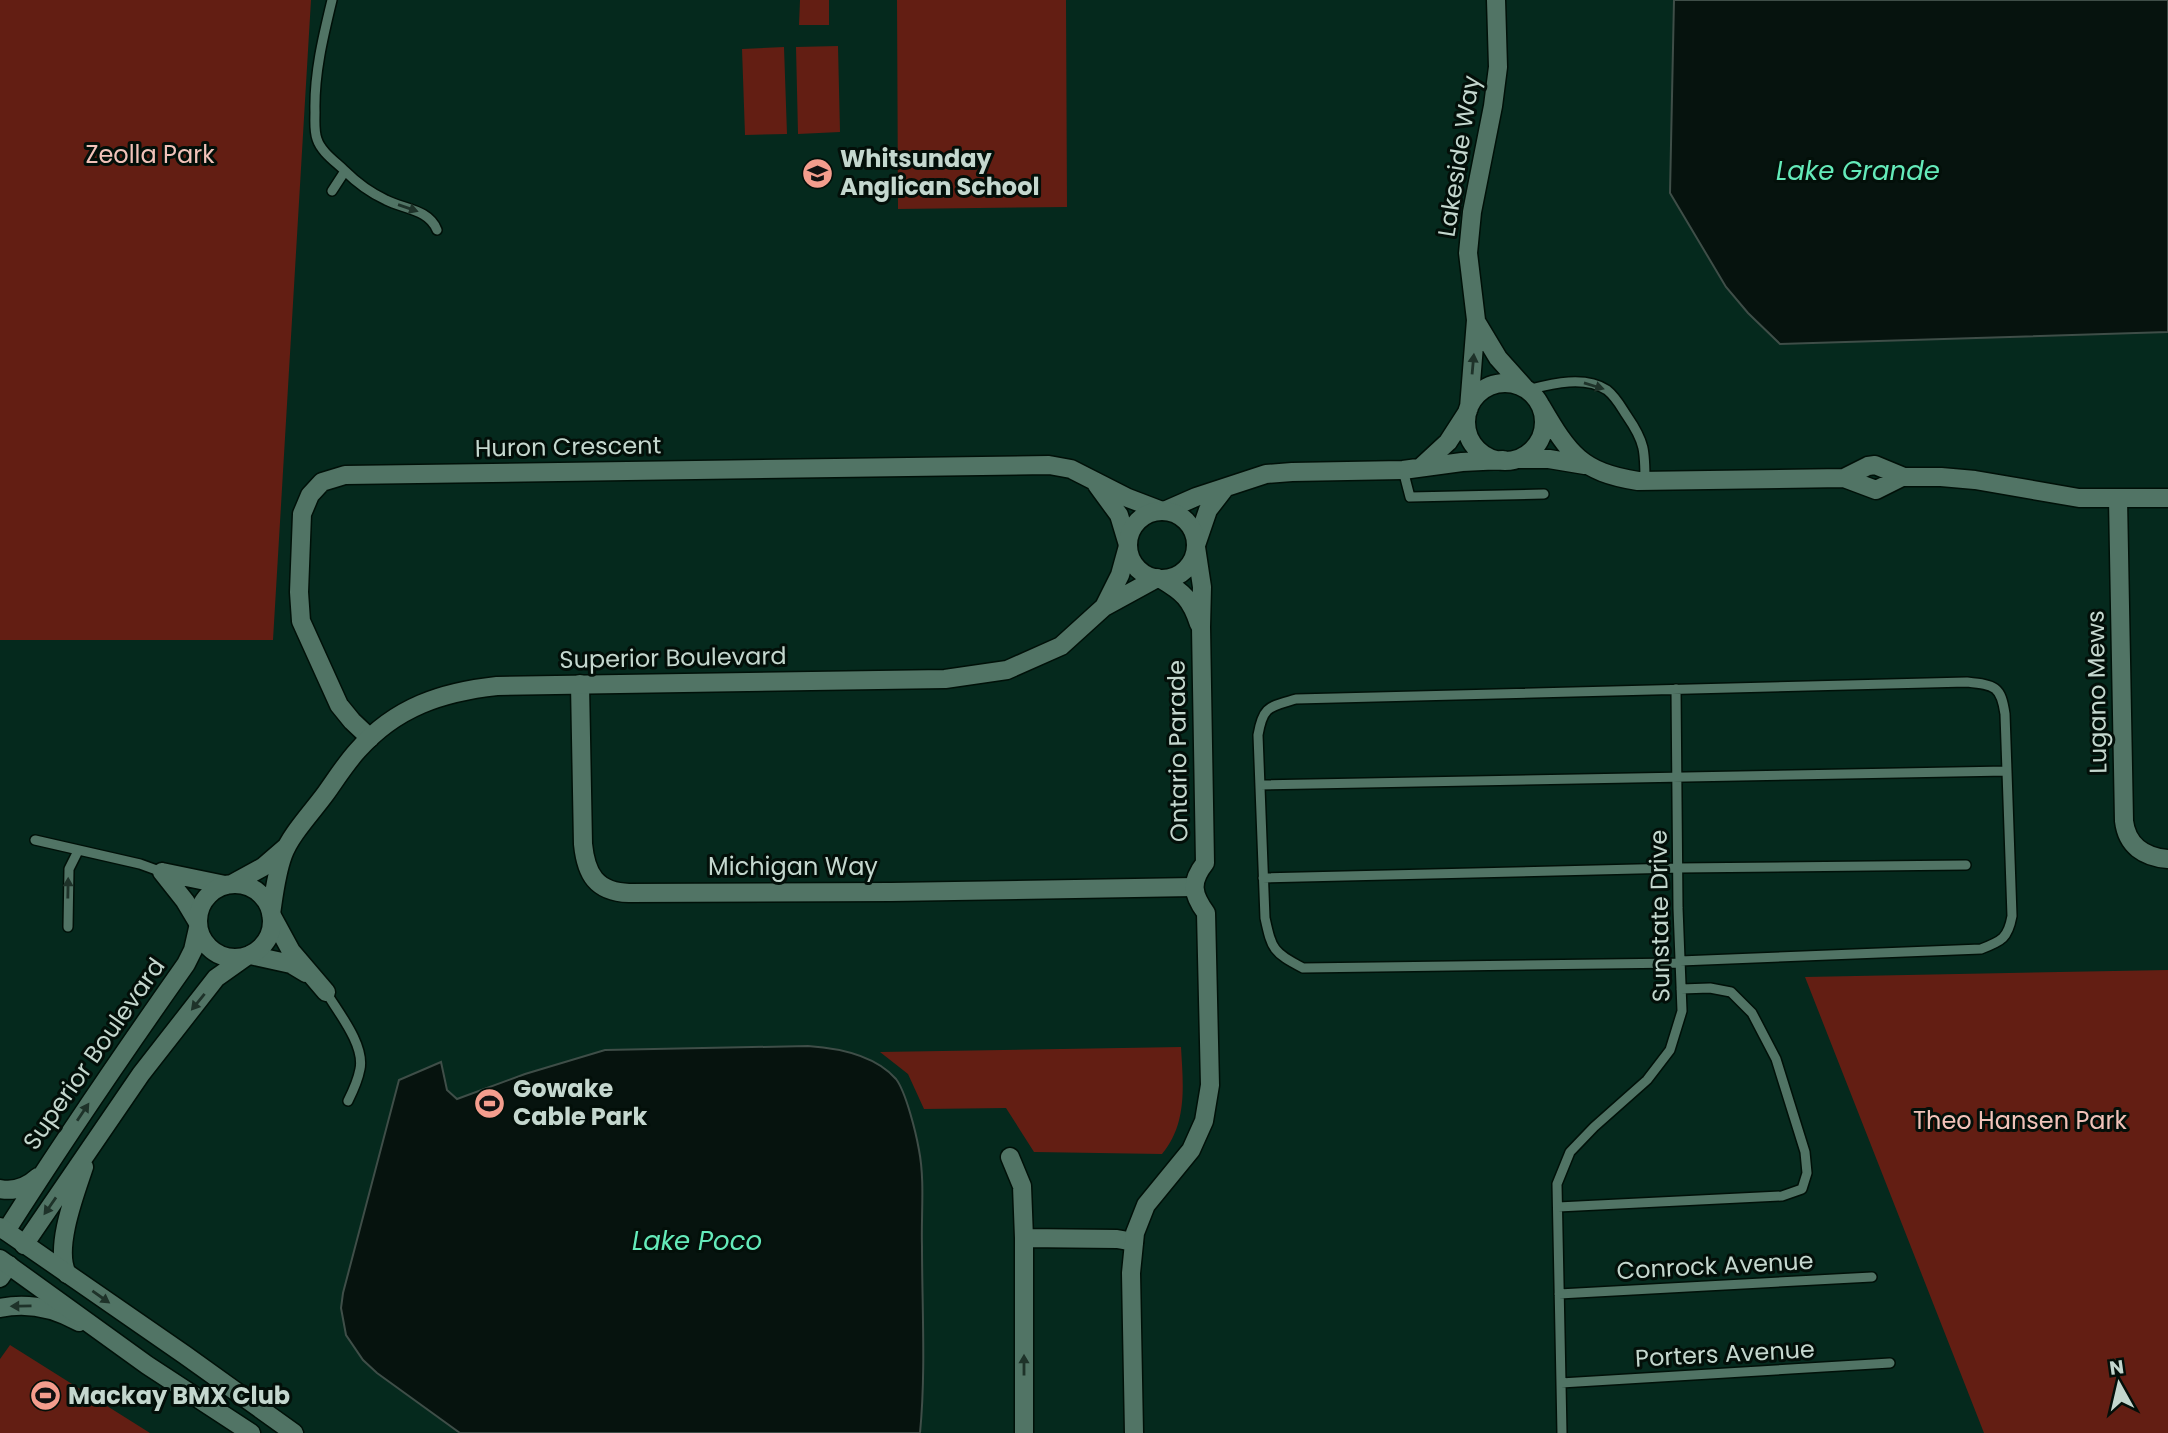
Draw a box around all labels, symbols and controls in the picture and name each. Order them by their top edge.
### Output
street label: Lakeside Way [1429,72,1488,239]
park label: Zeolla Park [85,138,215,171]
place label: Whitsunday Anglican School [840,142,1040,203]
water label: Lake Grande [1776,153,1940,189]
school or university icon: Whitsunday Anglican School [800,156,834,190]
one-way arrow [397,203,418,214]
one-way arrow [1468,353,1479,375]
one-way arrow [1584,382,1605,392]
street label: Huron Crescent [474,428,662,465]
street label: Lugano Mews [2079,610,2114,774]
street label: Superior Boulevard [559,639,787,676]
street label: Ontario Parade [1159,660,1196,842]
street label: Sunstate Drive [1641,829,1678,1003]
street label: Michigan Way [708,850,878,883]
one-way arrow [62,877,74,899]
street label: Superior Boulevard [15,951,172,1156]
one-way arrow [191,993,205,1011]
place label: Gowake Cable Park [513,1072,647,1133]
sports icon: Gowake Cable Park [473,1086,507,1120]
one-way arrow [76,1102,89,1122]
park label: Theo Hansen Park [1913,1104,2128,1137]
one-way arrow [43,1197,57,1215]
water label: Lake Poco [632,1223,762,1259]
street label: Conrock Avenue [1616,1244,1814,1287]
one-way arrow [92,1290,110,1304]
one-way arrow [10,1301,32,1312]
street label: Porters Avenue [1634,1332,1816,1375]
north arrow [2084,1349,2154,1419]
text: N [2108,1353,2126,1382]
one-way arrow [1018,1354,1030,1376]
sports icon: Mackay BMX Club [28,1379,62,1413]
place label: Mackay BMX Club [68,1379,290,1412]

